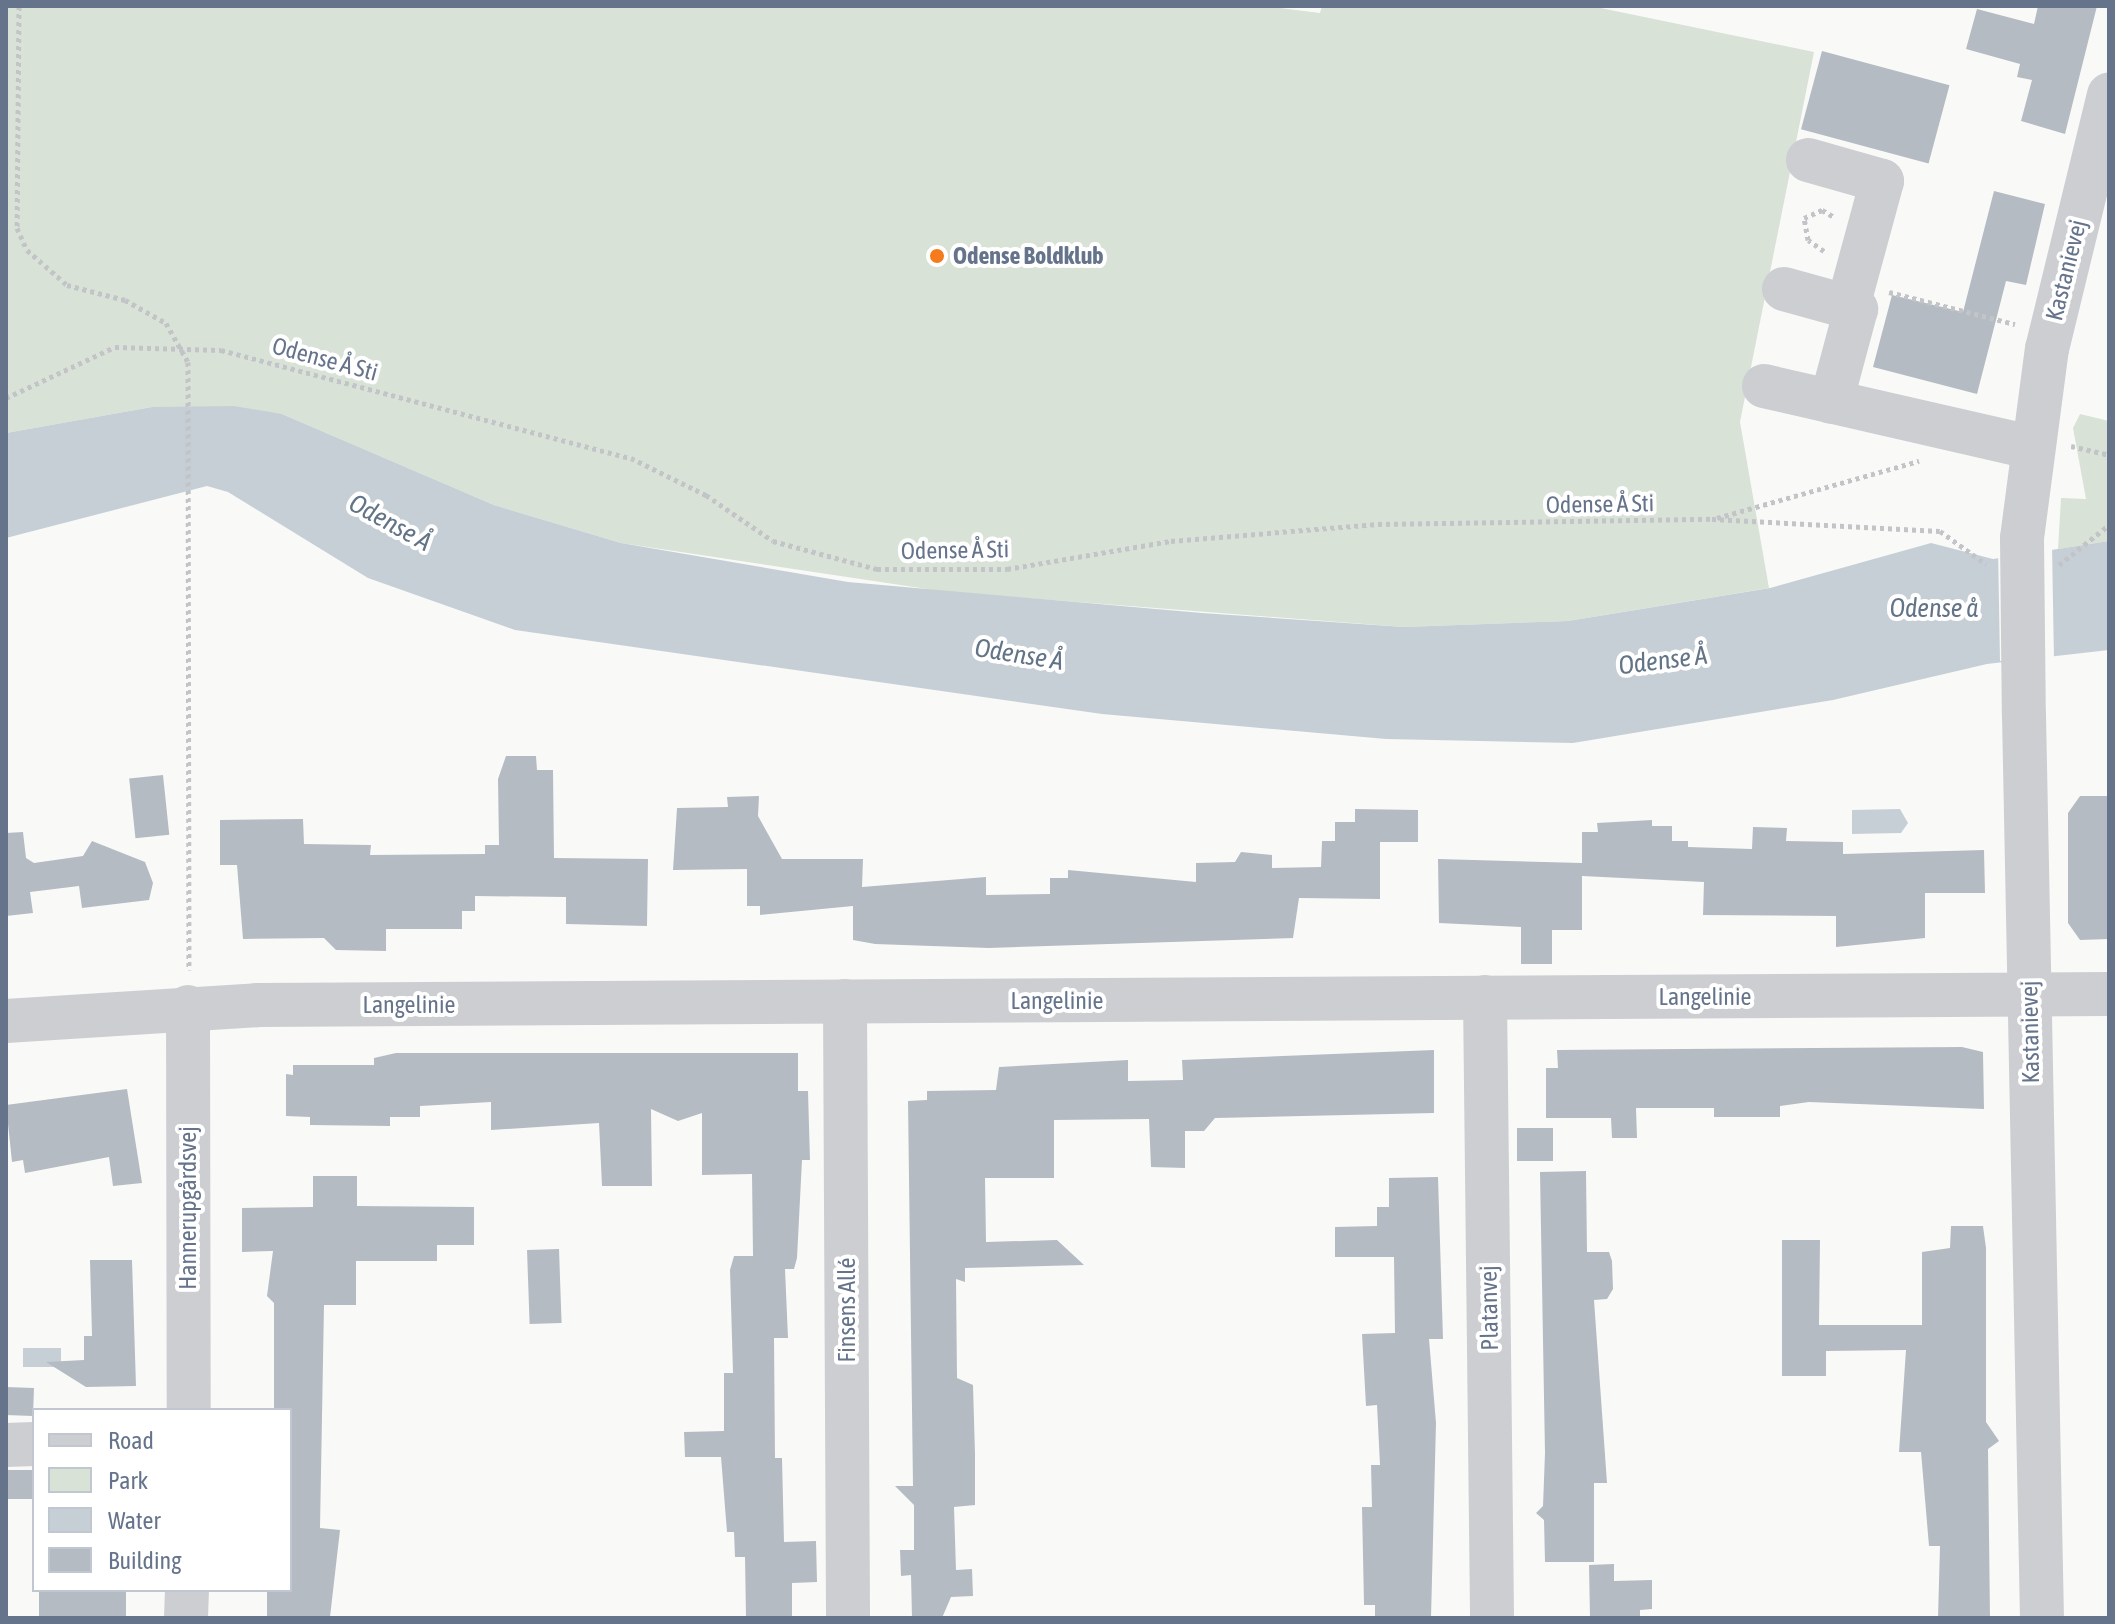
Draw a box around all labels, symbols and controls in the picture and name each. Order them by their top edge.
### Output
street label: Kastanievej [2040,217,2092,323]
place label: Odense Boldklub [953,242,1104,270]
marker: Odense Boldklub [928,247,946,265]
street label: Odense Å Sti [269,331,381,387]
water label: Odense Å [343,488,437,558]
street label: Odense Å Sti [1546,489,1654,519]
street label: Odense Å Sti [901,535,1009,565]
water label: Odense å [1890,593,1978,625]
water label: Odense Å [973,633,1065,677]
water label: Odense Å [1617,640,1709,682]
street label: Kastanievej [2015,980,2045,1084]
street label: Langelinie [1659,983,1751,1011]
street label: Langelinie [1011,987,1103,1015]
street label: Langelinie [363,991,455,1019]
street label: Hannerupgårdsvej [174,1126,202,1290]
street label: Finsens Allé [833,1258,861,1362]
street label: Platanvej [1474,1265,1504,1351]
legend [32,1408,292,1592]
text: Road [108,1427,154,1454]
text: Park [108,1467,148,1494]
text: Water [108,1507,161,1534]
text: Building [108,1547,181,1574]

